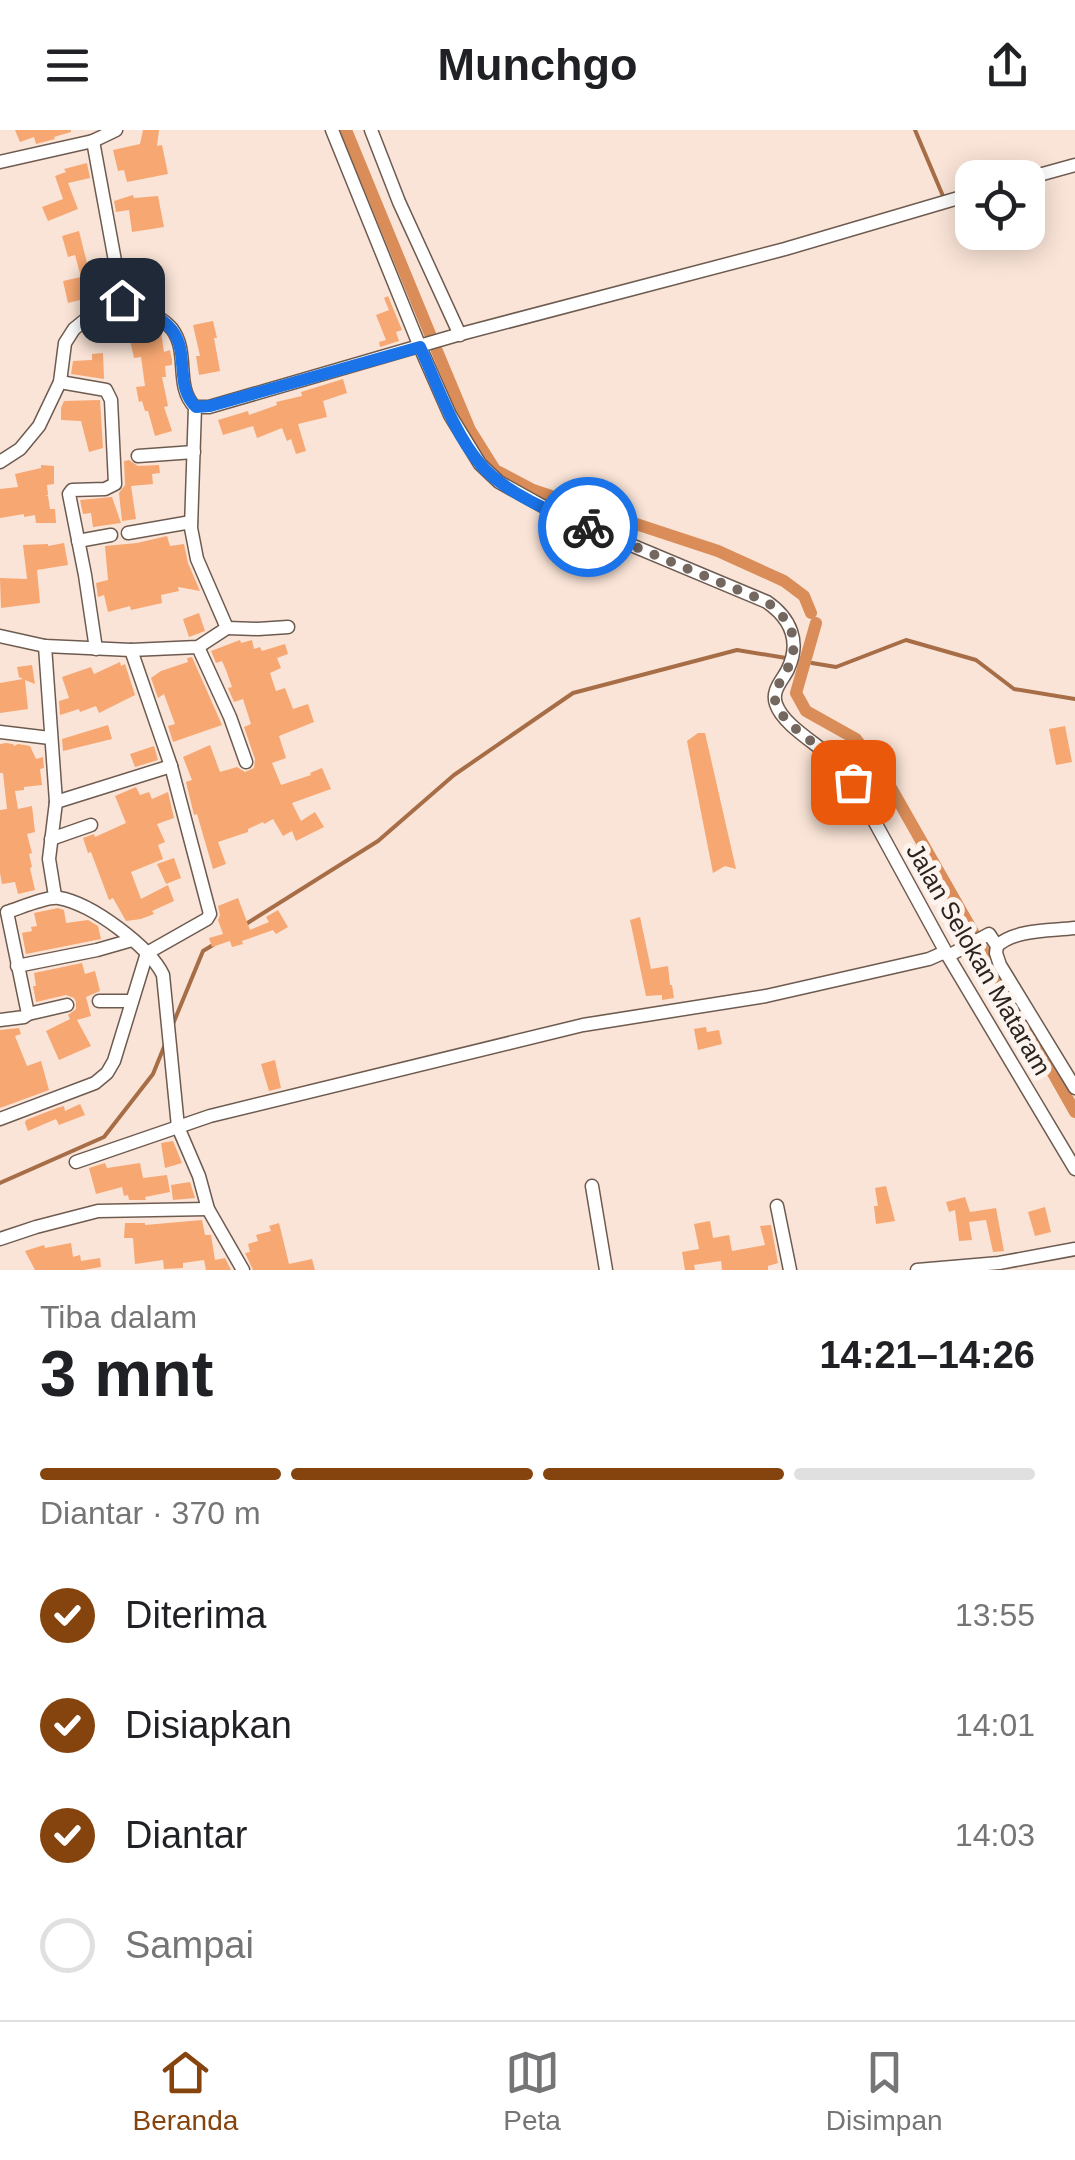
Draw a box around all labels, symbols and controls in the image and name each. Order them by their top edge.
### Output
icon: menu [40,38,95,93]
icon: share [980,38,1035,93]
text: Munchgo [438,39,637,90]
map controls [955,160,1045,250]
button: locate [955,160,1045,250]
pin [80,258,165,343]
icon: home [95,273,150,328]
courier [538,477,638,577]
icon: bike [561,500,616,555]
pin [811,740,896,825]
icon: bag [826,755,881,810]
street label: Jalan Selokan Mataram [901,838,1057,1080]
text: Tiba dalam [40,1299,197,1335]
text: 14:21–14:26 [819,1334,1035,1376]
text: 3 mnt [40,1337,213,1410]
text: Diantar · 370 m [40,1495,261,1531]
icon: check [40,1588,95,1643]
text: Diterima [125,1594,266,1636]
text: 13:55 [955,1597,1035,1633]
icon: check [40,1698,95,1753]
text: Disiapkan [125,1704,292,1746]
text: 14:01 [955,1707,1035,1743]
icon: check [40,1808,95,1863]
text: Diantar [125,1814,248,1856]
text: 14:03 [955,1817,1035,1853]
text: Sampai [125,1924,254,1966]
tab: Beranda [132,2045,238,2137]
tab: Peta [503,2045,561,2137]
tab: Disimpan [826,2045,943,2137]

